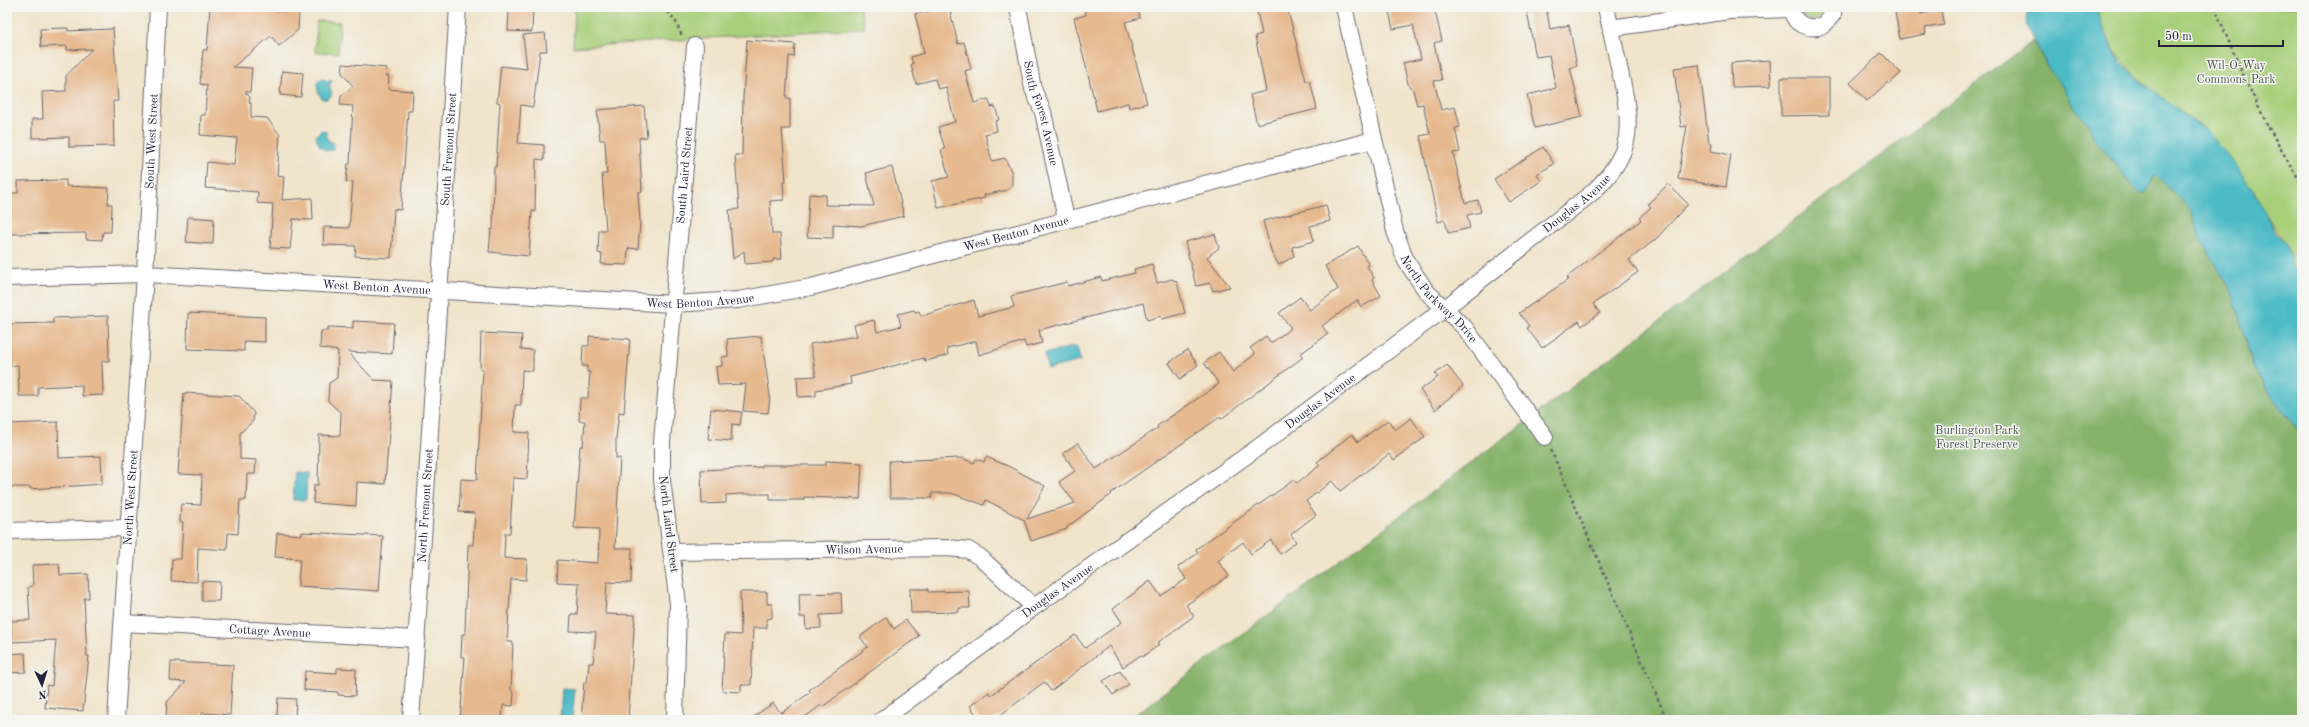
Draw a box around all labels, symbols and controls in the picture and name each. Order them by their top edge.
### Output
scale bar [2159,22,2283,48]
text: 50 m [2165,30,2192,43]
street label: South Forest Avenue [1021,60,1060,168]
park label: Wil-O-Way Commons Park [2197,60,2275,86]
street label: South Fremont Street [440,92,459,207]
street label: South West Street [144,93,161,189]
street label: South Laird Street [675,126,695,224]
street label: Douglas Avenue [1541,172,1614,236]
street label: West Benton Avenue [962,215,1071,254]
street label: North Parkway Drive [1397,254,1479,346]
street label: West Benton Avenue [322,279,431,297]
street label: West Benton Avenue [645,292,756,311]
street label: Douglas Avenue [1283,372,1359,432]
park label: Burlington Park Forest Preserve [1935,425,2019,451]
street label: North Fremont Street [416,448,436,563]
street label: North West Street [122,449,141,546]
street label: North Laird Street [656,475,680,573]
street label: Wilson Avenue [825,544,904,557]
street label: Douglas Avenue [1020,562,1096,621]
street label: Cottage Avenue [229,624,311,640]
north arrow [22,665,62,705]
text: N [37,688,47,699]

